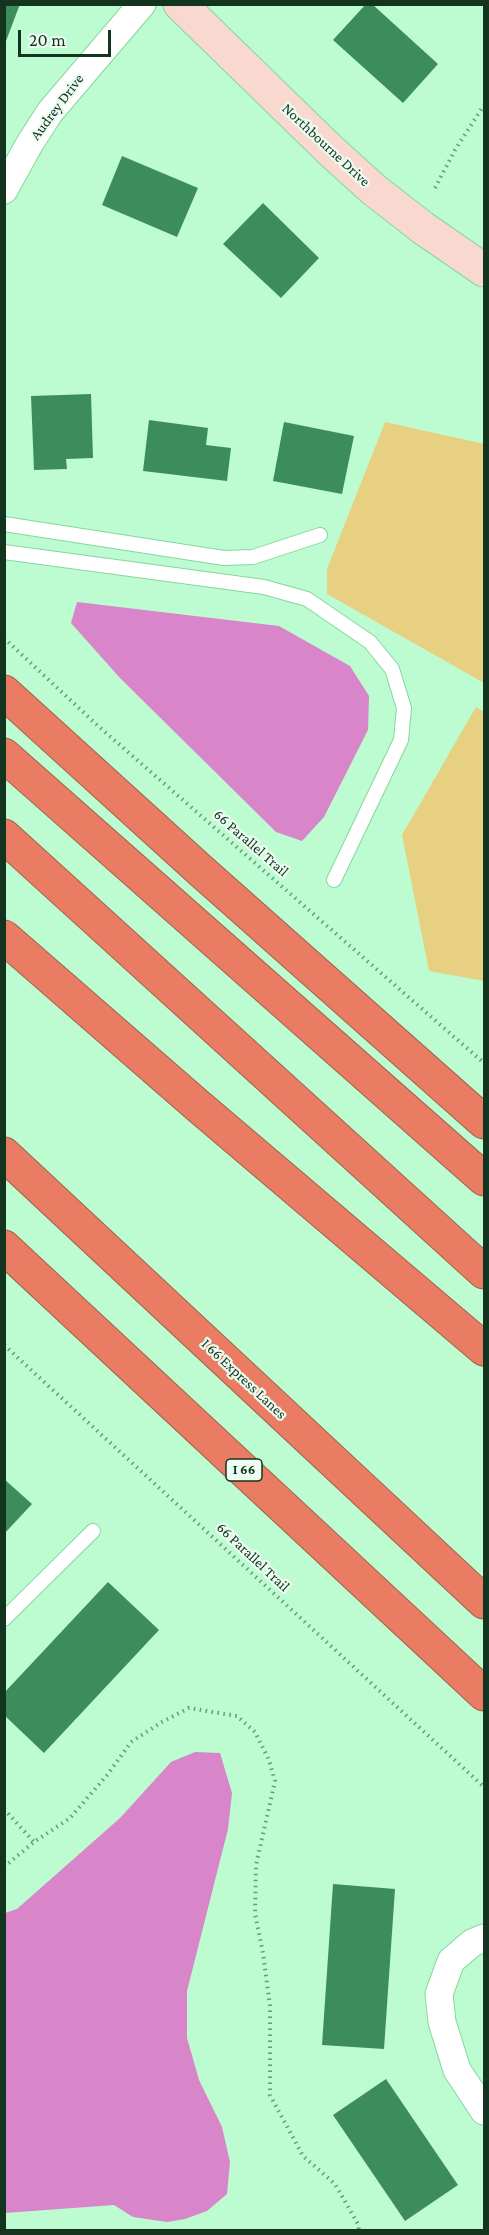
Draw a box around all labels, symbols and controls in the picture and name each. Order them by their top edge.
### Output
scale bar [21,18,114,56]
text: 20 m [29,30,66,50]
street label: Audrey Drive [26,70,88,144]
street label: Northbourne Drive [278,100,374,190]
street label: 66 Parallel Trail [210,806,292,880]
street label: I 66 Express Lanes [198,1335,290,1423]
road number: I 66 [226,1459,262,1481]
street label: 66 Parallel Trail [213,1519,293,1595]

